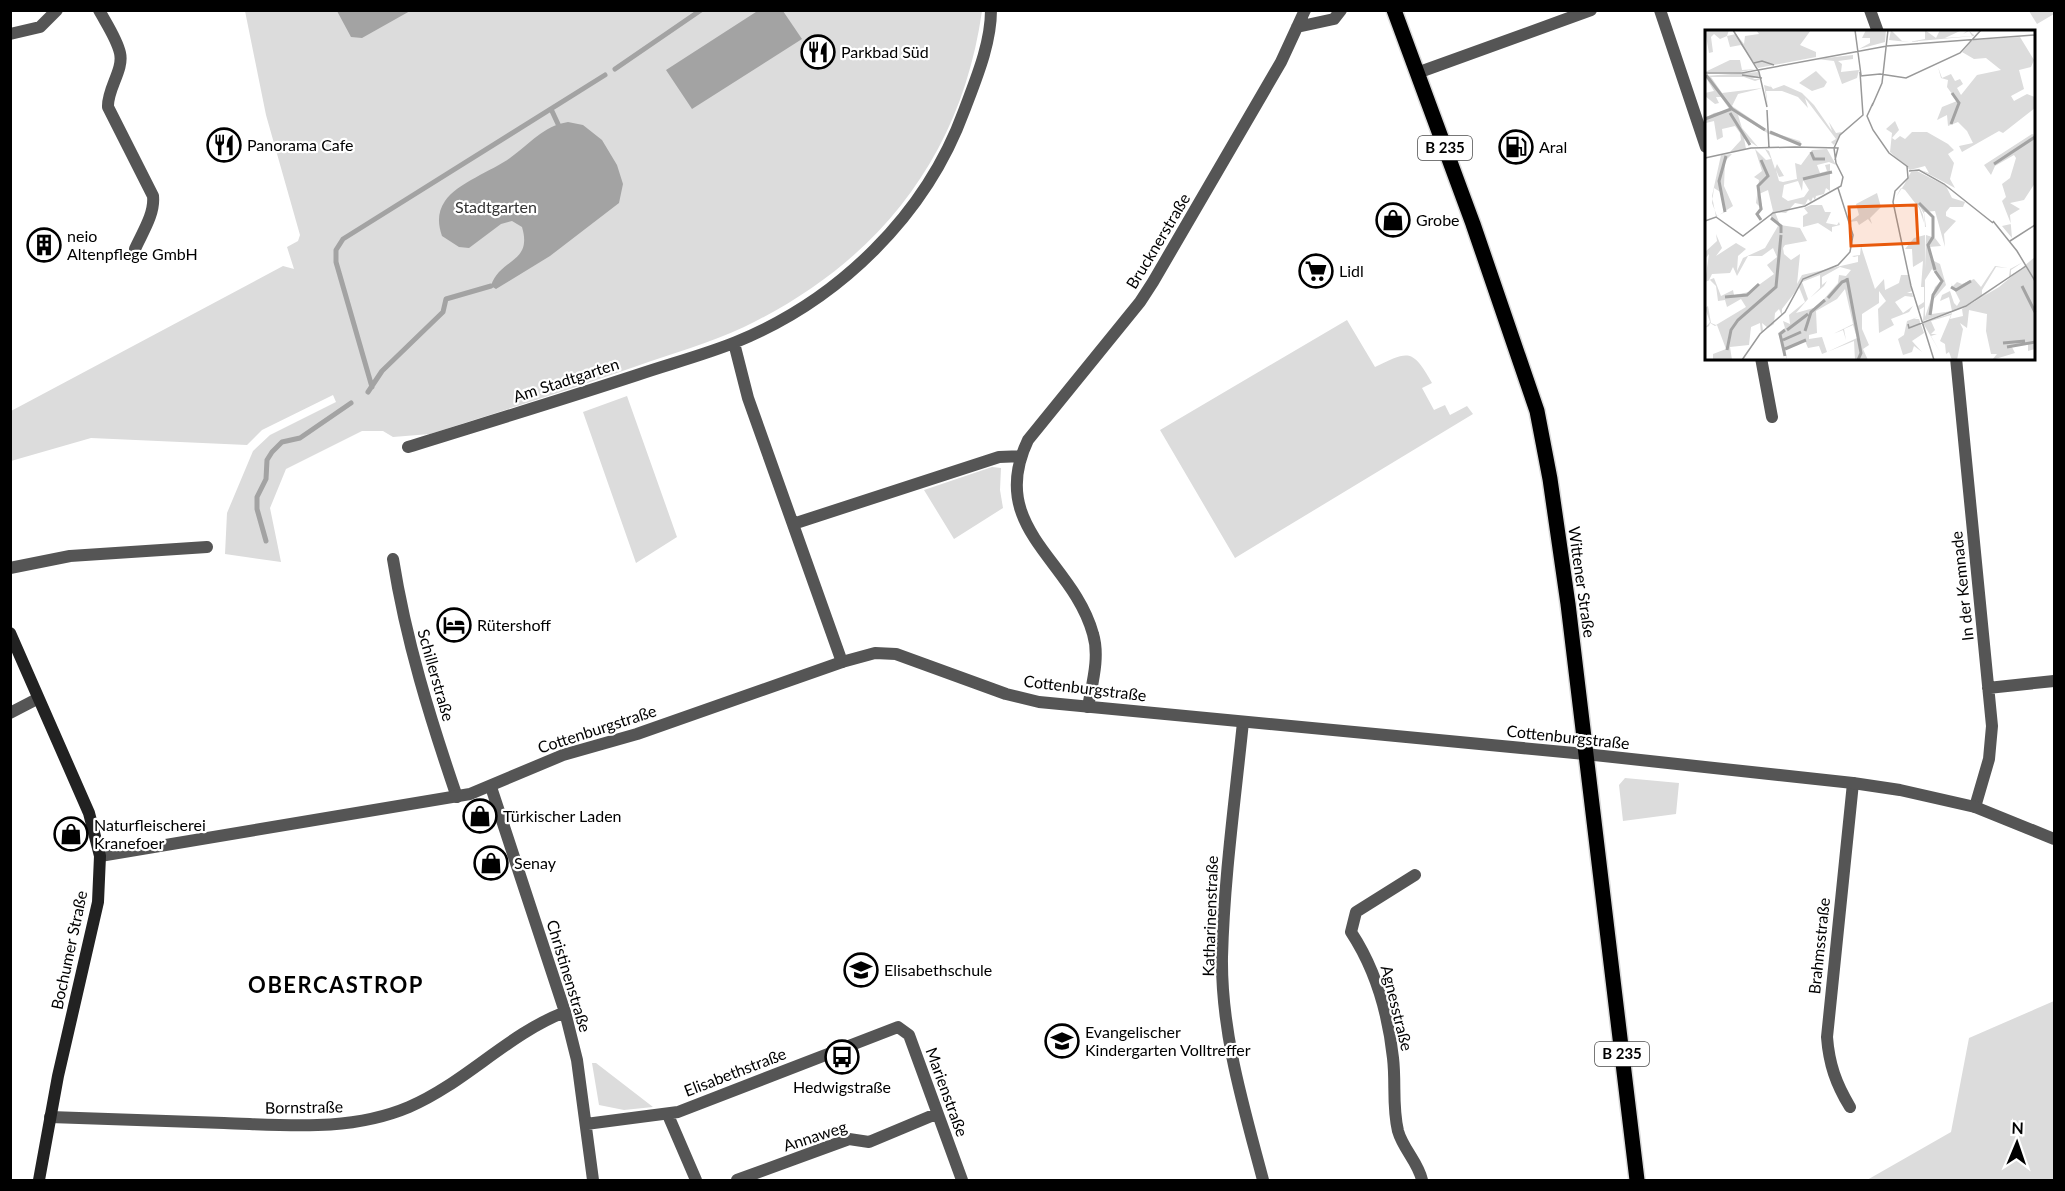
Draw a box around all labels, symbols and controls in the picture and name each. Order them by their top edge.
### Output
inset map [1705,30,2035,360]
restaurant icon: Parkbad Süd [800,34,836,70]
place label: Parkbad Süd [841,42,929,61]
restaurant icon: Panorama Cafe [206,127,242,163]
fuel station icon: Aral [1498,129,1534,165]
place label: Panorama Cafe [247,135,353,154]
road number: B 235 [1418,136,1472,160]
place label: Aral [1539,137,1567,156]
street label: Brucknerstraße [1122,190,1193,292]
park label: Stadtgarten [455,197,537,216]
shop icon: Grobe [1375,202,1411,238]
place label: Grobe [1416,210,1460,229]
place label: neio Altenpflege GmbH [67,226,198,263]
building icon: neio Altenpflege GmbH [26,227,62,263]
supermarket icon: Lidl [1298,253,1334,289]
place label: Lidl [1339,261,1364,280]
street label: Am Stadtgarten [511,354,621,406]
street label: Wittener Straße [1565,525,1600,639]
street label: In der Kemnade [1946,530,1977,642]
hotel icon: Rütershoff [436,607,472,643]
place label: Rütershoff [477,615,551,634]
street label: Schillerstraße [414,627,459,723]
street label: Cottenburgstraße [1023,671,1148,704]
street label: Cottenburgstraße [535,700,659,757]
street label: Cottenburgstraße [1506,721,1631,752]
shop icon: Türkischer Laden [462,798,498,834]
place label: Türkischer Laden [503,806,622,825]
place label: Naturfleischerei Kranefoer [94,815,206,852]
shop icon: Naturfleischerei Kranefoer [53,816,89,852]
shop icon: Senay [473,845,509,881]
place label: Senay [514,853,557,872]
street label: Katharinenstraße [1198,855,1221,977]
street label: Bochumer Straße [47,889,90,1011]
street label: Brahmsstraße [1804,897,1833,995]
street label: Christinenstraße [543,917,596,1034]
school or university icon: Elisabethschule [843,952,879,988]
place label: Elisabethschule [884,960,992,979]
street label: Agnesstraße [1378,963,1417,1053]
district label: OBERCASTROP [248,971,424,998]
place label: Evangelischer Kindergarten Volltreffer [1085,1022,1251,1059]
school or university icon: Evangelischer Kindergarten Volltreffer [1044,1023,1080,1059]
bus stop icon: Hedwigstraße [824,1039,860,1075]
road number: B 235 [1595,1042,1649,1066]
street label: Elisabethstraße [681,1043,789,1100]
street label: Marienstraße [923,1045,972,1139]
place label: Hedwigstraße [793,1077,891,1096]
street label: Bornstraße [265,1096,343,1117]
north arrow [1987,1113,2047,1173]
street label: Annaweg [781,1116,849,1155]
text: N [2011,1118,2024,1137]

